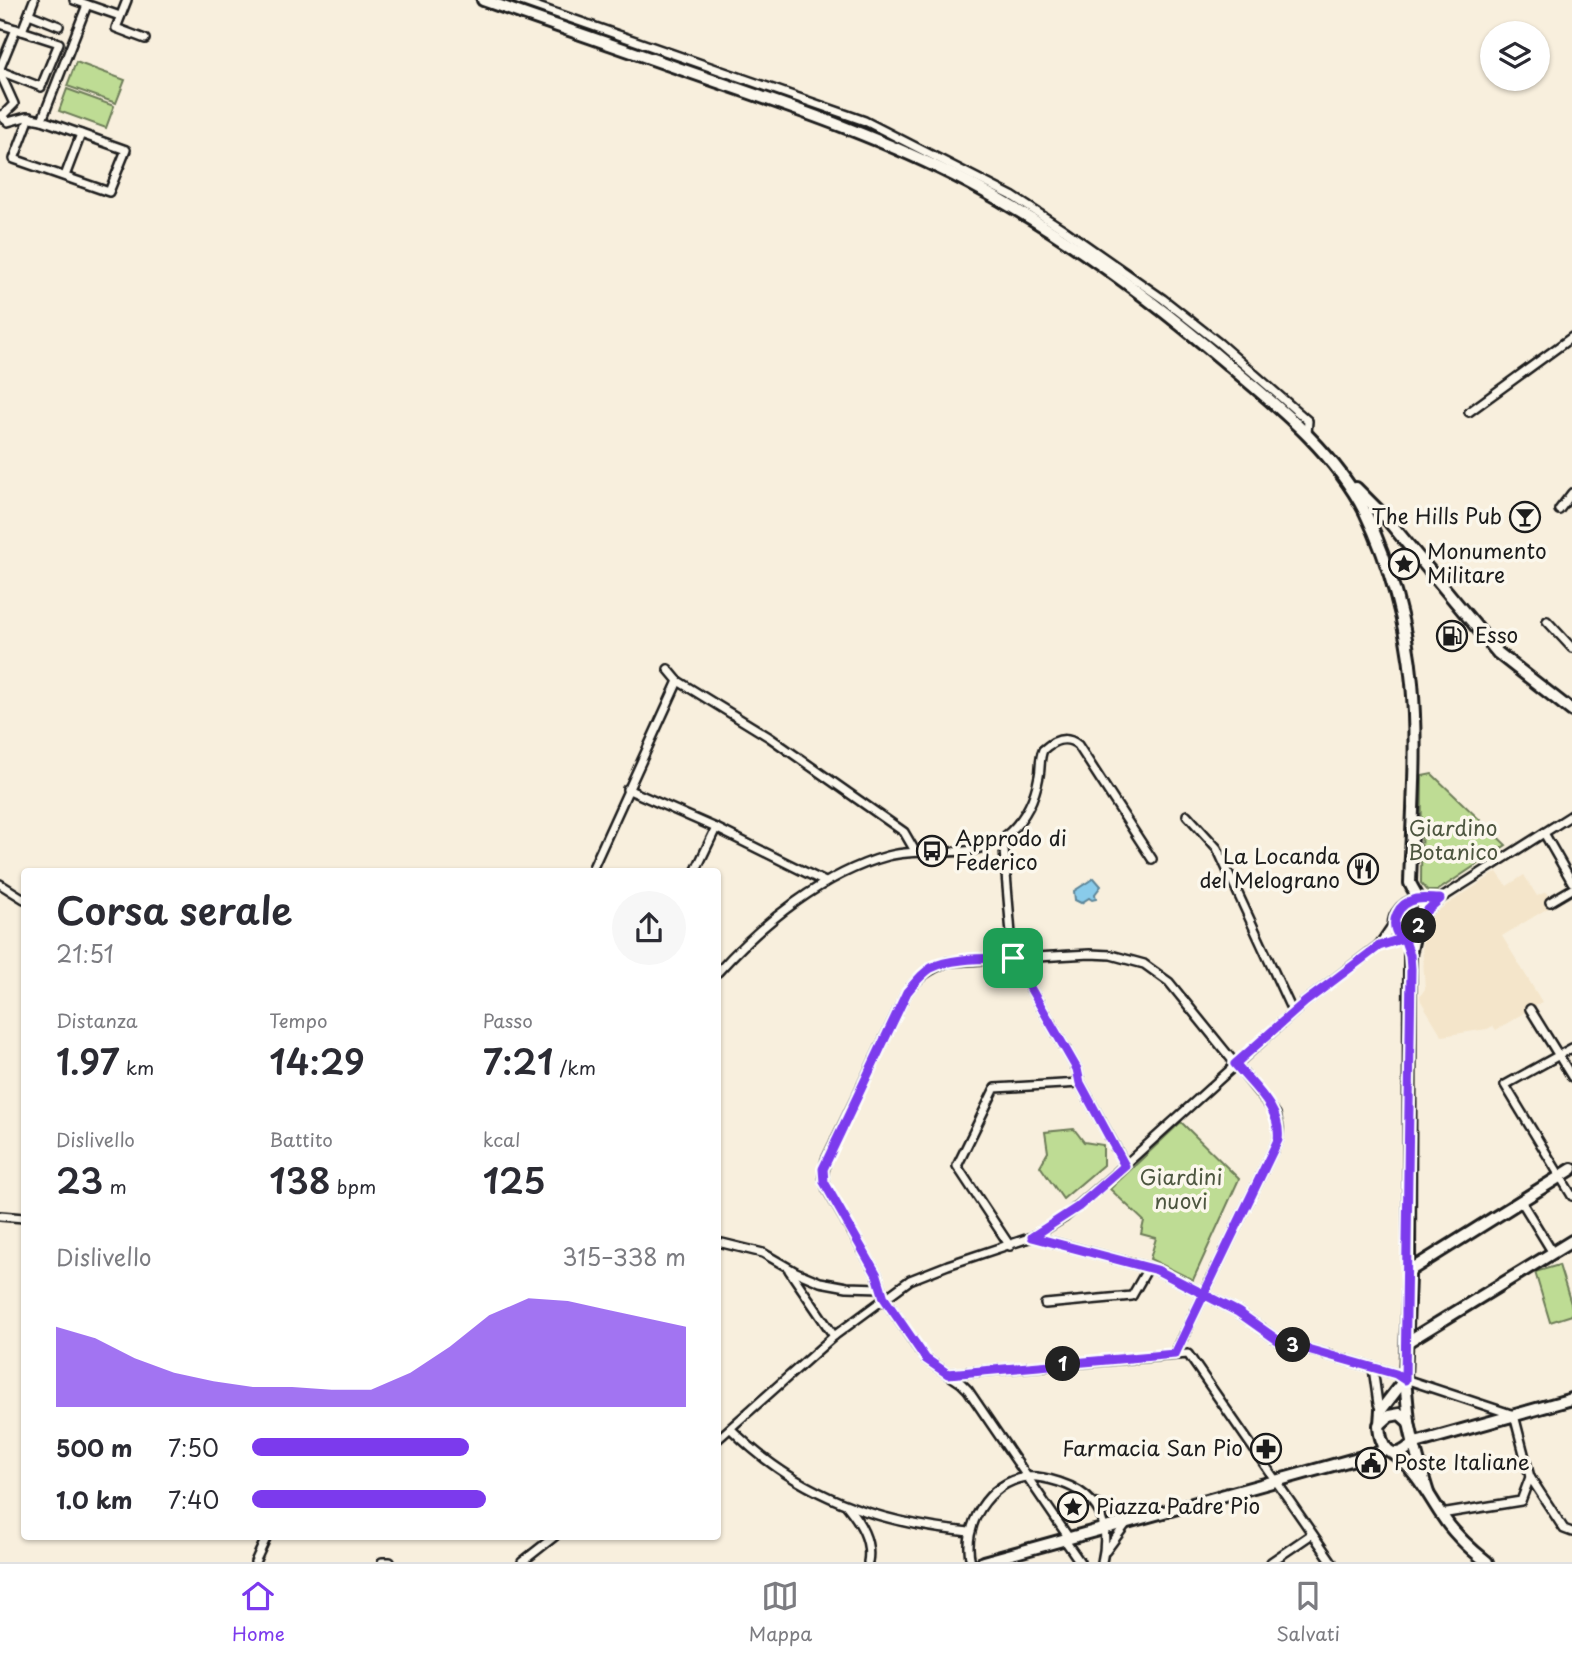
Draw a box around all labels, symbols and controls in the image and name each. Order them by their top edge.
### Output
map controls [1480,21,1550,91]
button: layers [1480,21,1550,91]
place label: The Hills Pub [1372,499,1502,531]
bar icon: The Hills Pub [1508,500,1542,534]
place label: Monumento Militare [1427,534,1547,590]
place icon: Monumento Militare [1387,547,1421,581]
place label: Esso [1475,618,1518,650]
fuel station icon: Esso [1435,619,1469,653]
park label: Giardino Botanico [1408,811,1498,867]
place label: Approdo di Federico [955,821,1067,877]
bus stop icon: Approdo di Federico [915,834,949,868]
place label: La Locanda del Melograno [1199,839,1340,895]
restaurant icon: La Locanda del Melograno [1346,852,1380,886]
text: Corsa serale [56,881,293,938]
button: share [612,891,686,965]
pin: 2 [1402,908,1436,944]
text: 2 [1412,911,1425,939]
pin [983,928,1043,988]
text: 21:51 [56,936,114,971]
icon: arrive [994,939,1032,977]
text: Distanza [56,1006,138,1034]
text: Tempo [269,1006,327,1034]
text: Passo [483,1006,533,1034]
text: 1.97 [56,1034,120,1087]
text: 14:29 [269,1034,365,1087]
text: 7:21 [483,1034,553,1087]
text: km [120,1053,154,1081]
text: /km [553,1053,596,1081]
text: Dislivello [56,1125,135,1153]
text: Battito [269,1125,333,1153]
text: kcal [483,1125,521,1153]
text: 23 [56,1153,103,1206]
text: 138 [269,1153,331,1206]
text: 125 [483,1153,546,1206]
park label: Giardini nuovi [1139,1160,1223,1216]
text: m [103,1172,127,1200]
text: bpm [331,1172,376,1200]
text: Dislivello [56,1239,151,1274]
text: 315–338 m [562,1239,686,1274]
pin: 3 [1276,1328,1310,1362]
text: 3 [1286,1330,1299,1358]
pin: 1 [1046,1346,1080,1382]
text: 1 [1058,1349,1067,1377]
text: 500 m [56,1430,133,1465]
text: 7:50 [168,1430,219,1465]
place label: Farmacia San Pio [1062,1431,1243,1463]
pharmacy icon: Farmacia San Pio [1249,1432,1283,1466]
place label: Poste Italiane [1394,1445,1530,1477]
public building icon: Poste Italiane [1354,1446,1388,1480]
text: 1.0 km [56,1482,133,1517]
text: 7:40 [168,1482,219,1517]
place label: Piazza Padre Pio [1096,1489,1260,1521]
place icon: Piazza Padre Pio [1056,1490,1090,1524]
tab: Home [232,1577,285,1647]
tab: Mappa [749,1577,812,1647]
tab: Salvati [1276,1577,1340,1647]

